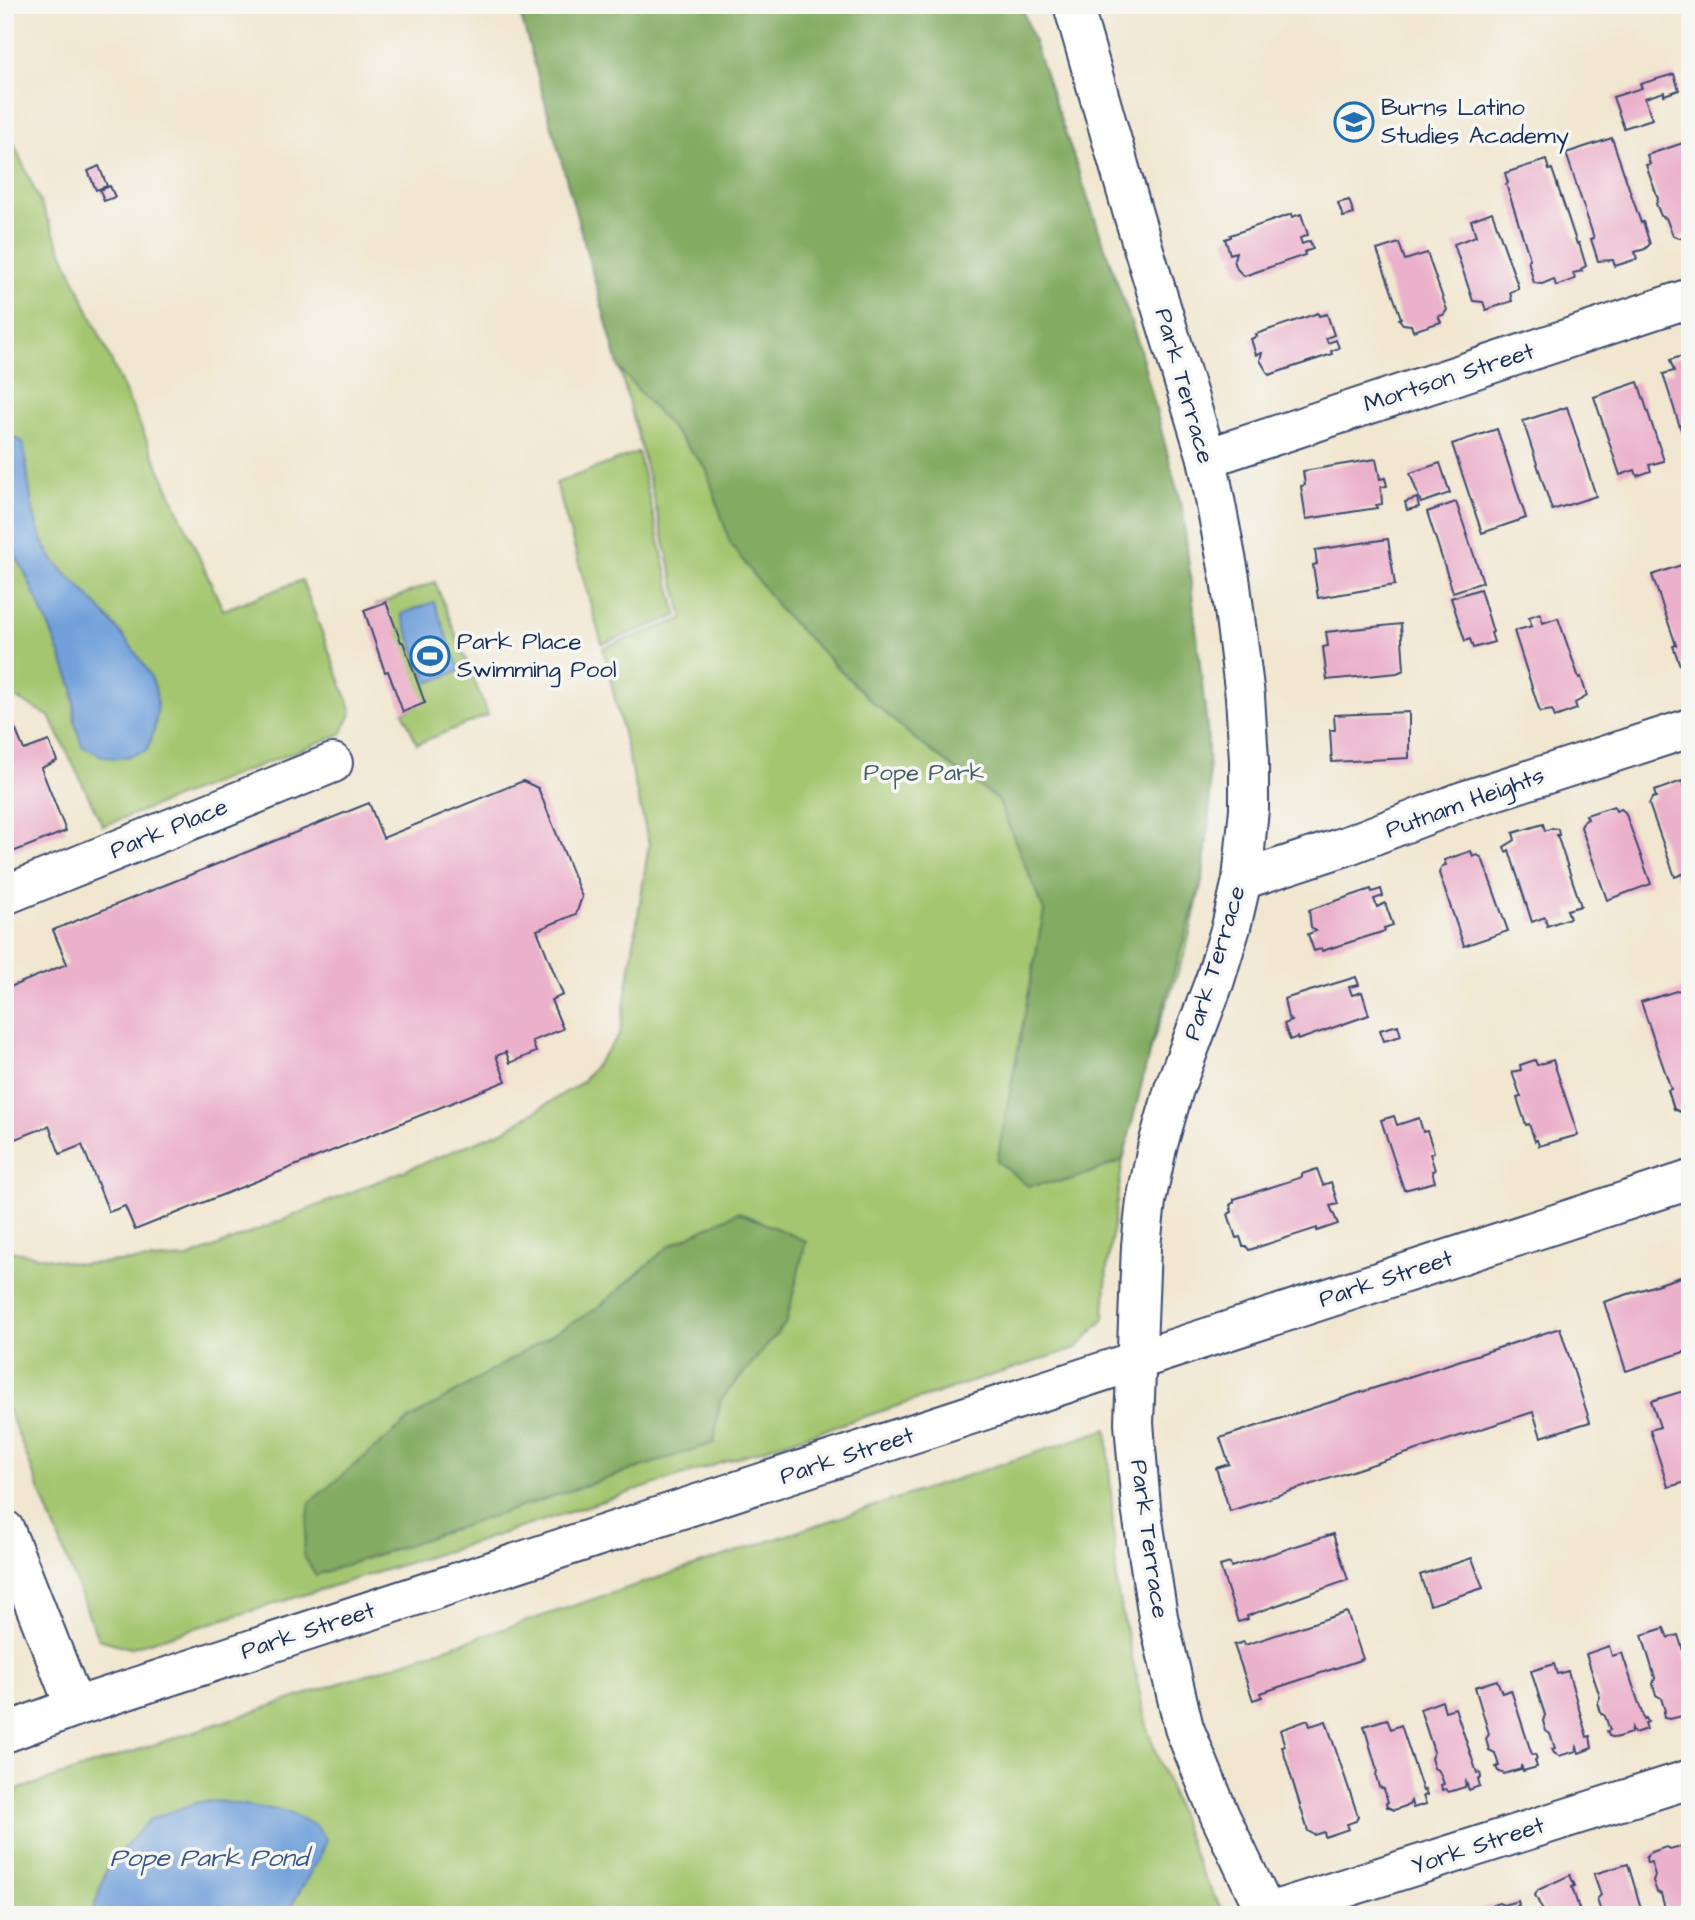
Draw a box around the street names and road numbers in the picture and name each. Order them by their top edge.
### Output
street label: Park Terrace [1146,304,1222,468]
street label: Mortson Street [1359,334,1539,422]
street label: Putnam Heights [1381,758,1550,848]
street label: Park Place [105,790,233,868]
street label: Park Terrace [1175,882,1255,1044]
street label: Park Street [1315,1241,1458,1317]
street label: Park Street [776,1418,919,1494]
street label: Park Terrace [1121,1457,1177,1621]
street label: Park Street [237,1593,380,1669]
street label: York Street [1407,1808,1549,1883]

